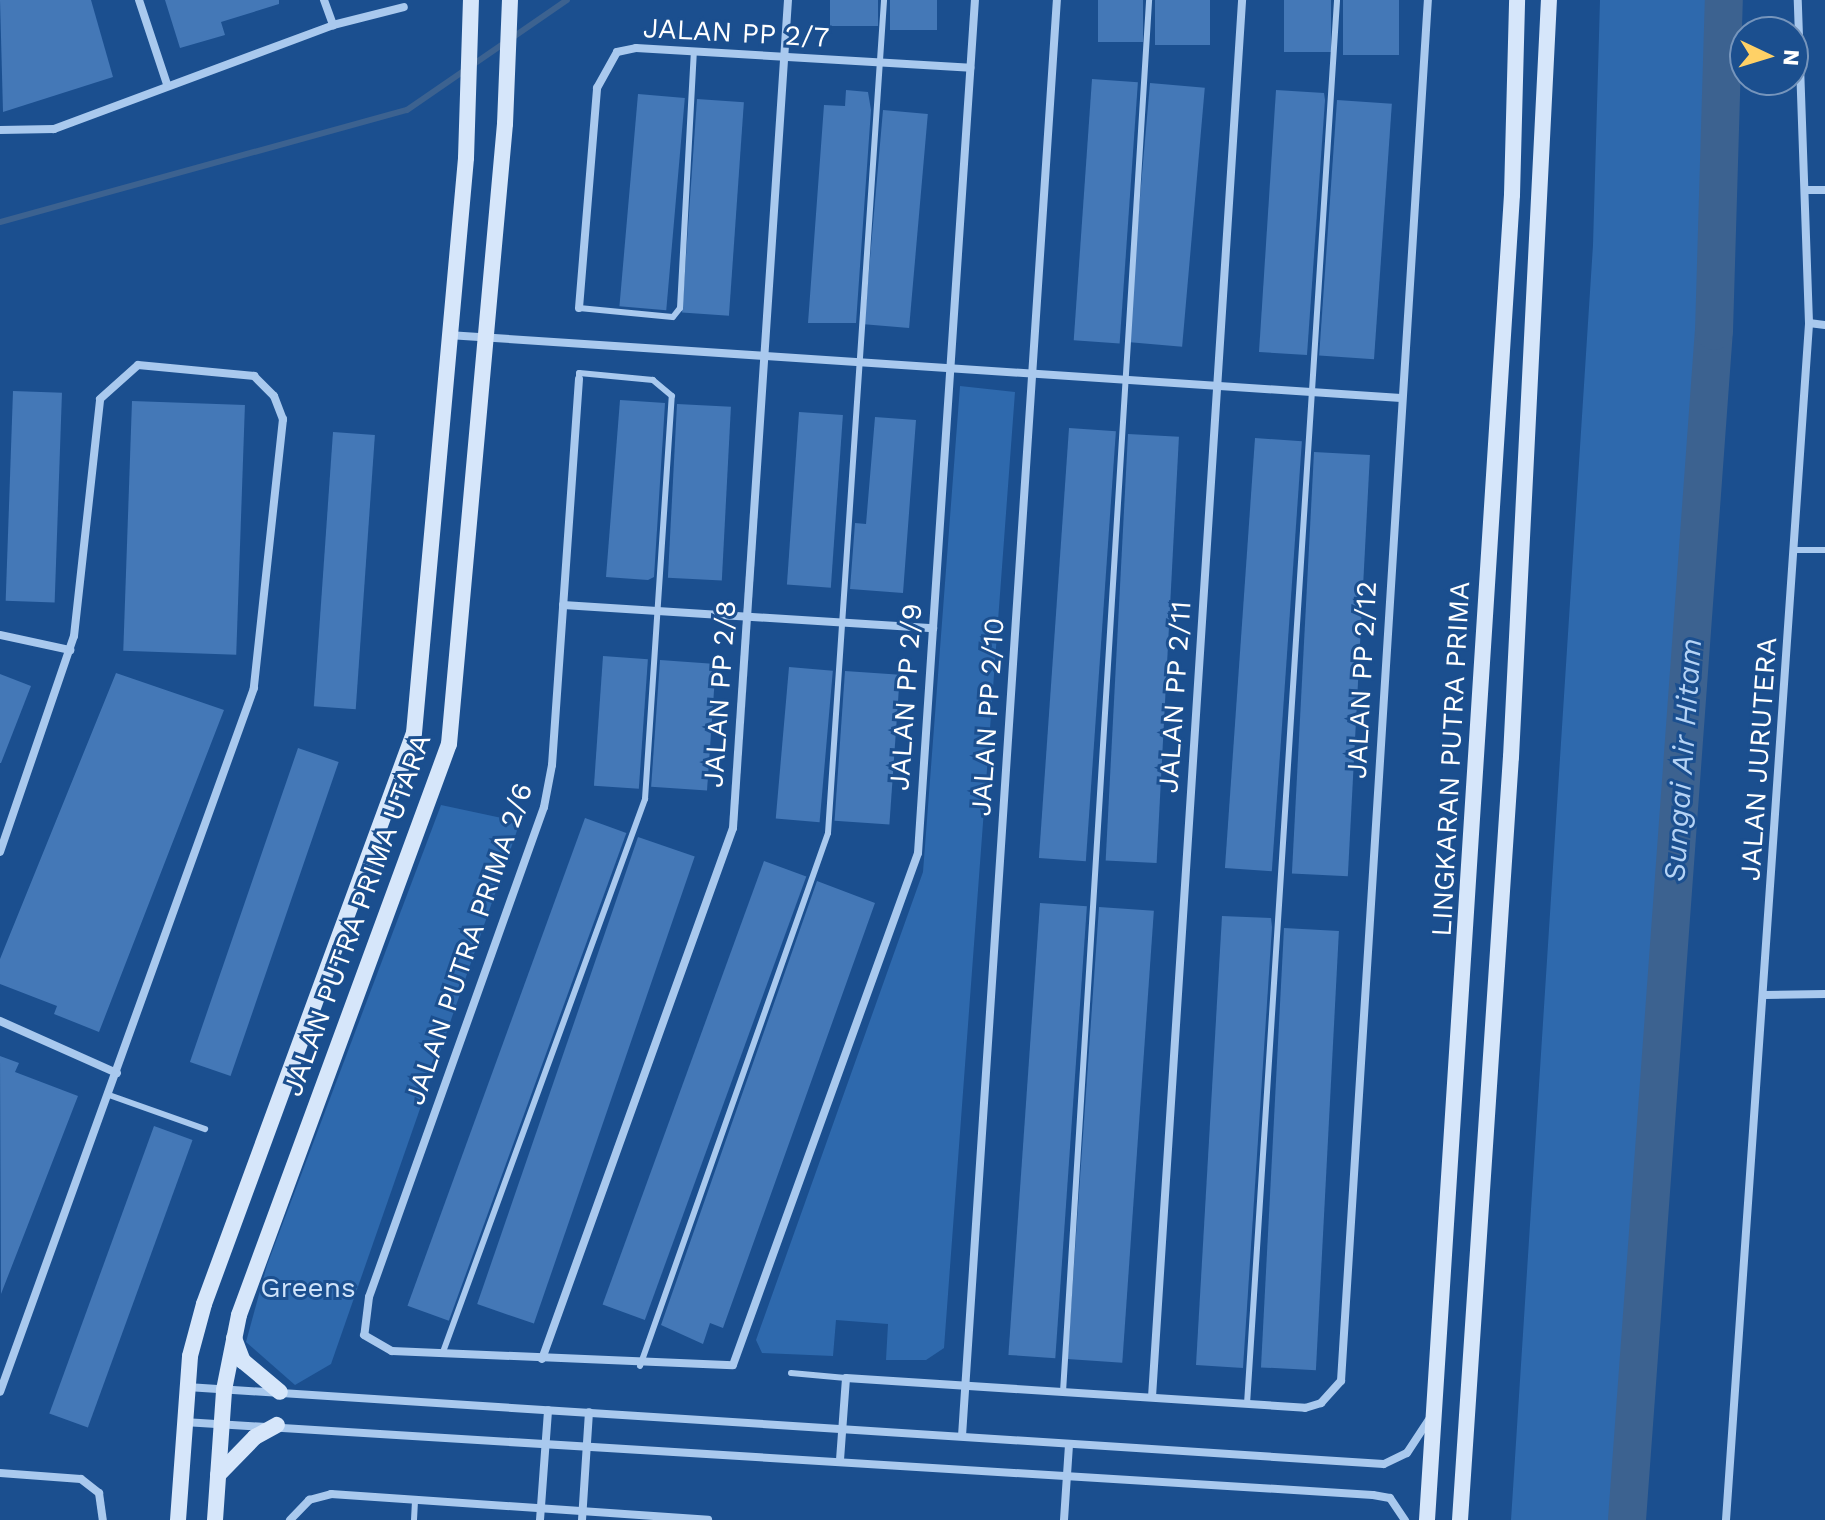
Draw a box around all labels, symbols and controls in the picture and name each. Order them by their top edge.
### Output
street label: JALAN PP 2/7 [642,11,830,55]
north arrow [1729,16,1809,96]
text: N [1778,49,1804,67]
street label: JALAN PP 2/12 [1340,580,1384,780]
street label: LINGKARAN PUTRA PRIMA [1425,580,1477,938]
street label: JALAN PP 2/8 [697,599,743,789]
street label: JALAN PP 2/11 [1152,600,1198,794]
street label: JALAN PP 2/9 [883,602,929,792]
street label: JALAN PP 2/10 [964,616,1012,818]
water label: Sungai Air Hitam [1656,636,1710,884]
street label: JALAN JURUTERA [1734,636,1784,882]
street label: JALAN PUTRA PRIMA UTARA [275,728,439,1102]
street label: JALAN PUTRA PRIMA 2/6 [398,778,540,1110]
park label: Greens [260,1271,356,1305]

